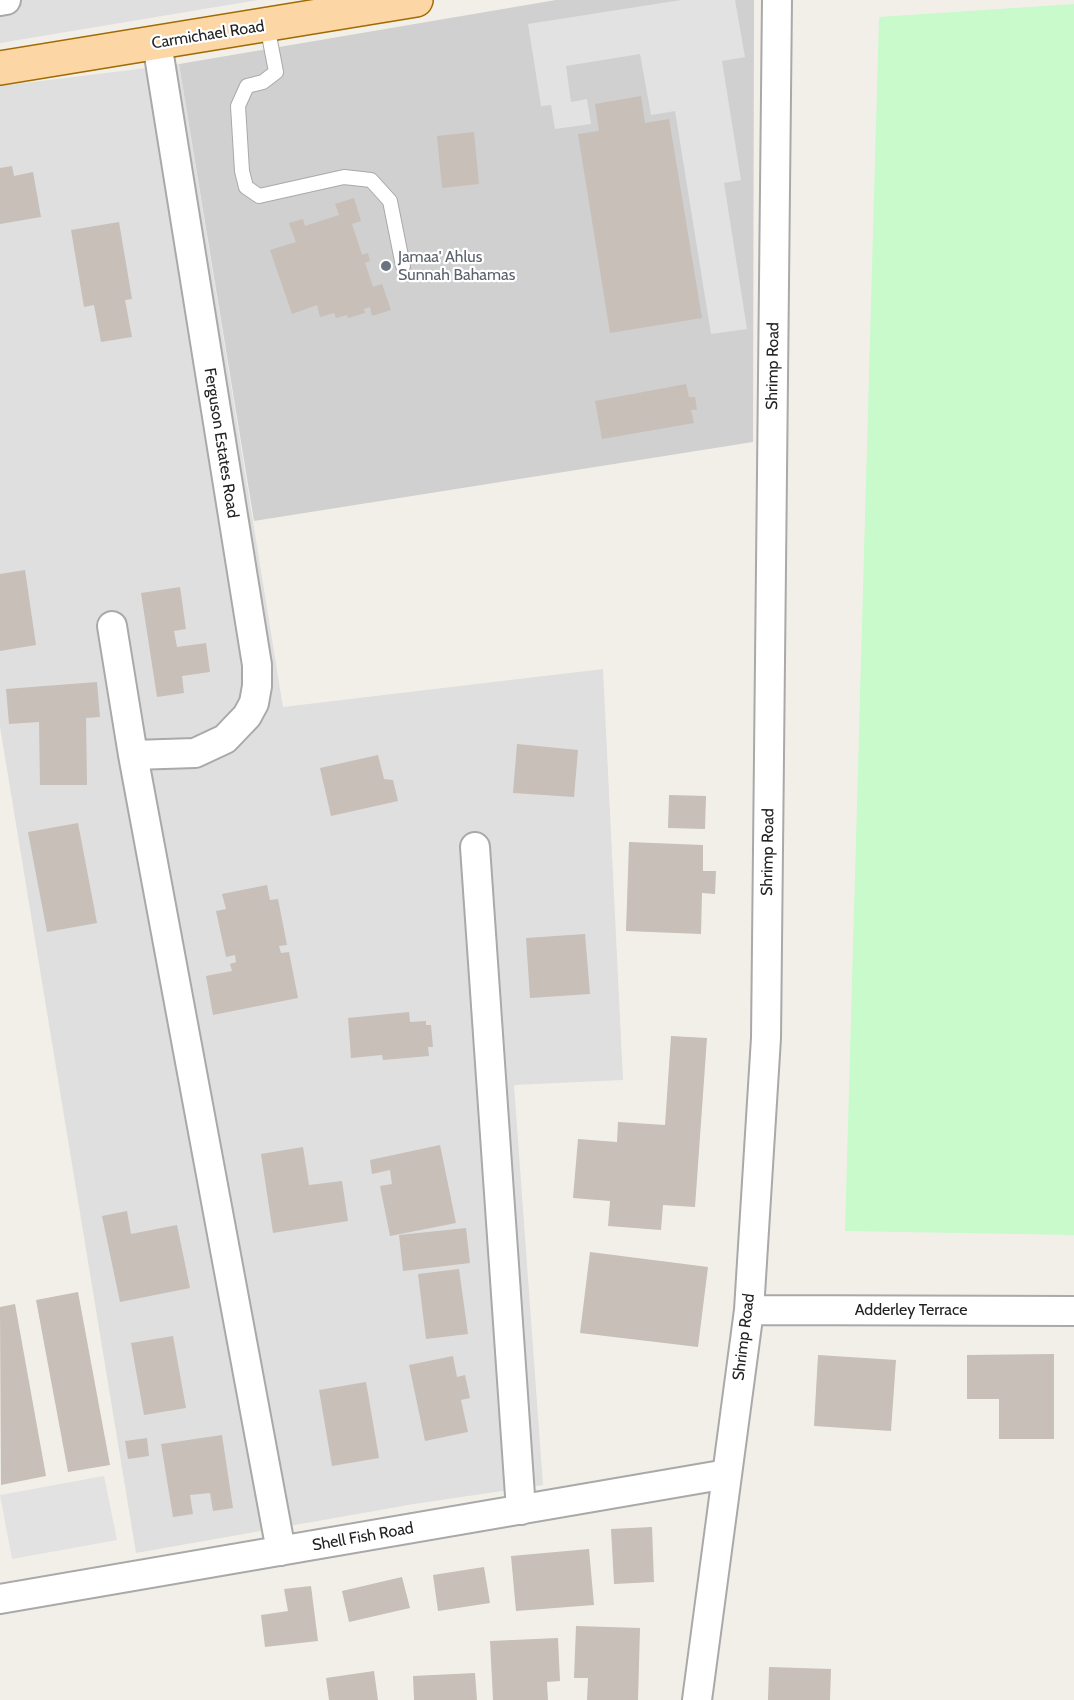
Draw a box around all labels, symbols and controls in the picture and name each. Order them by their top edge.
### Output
street label: Carmichael Road [150,17,266,53]
place label: Jamaa' Ahlus Sunnah Bahamas [398,247,515,285]
marker: Jamaa' Ahlus Sunnah Bahamas [379,259,393,273]
street label: Shrimp Road [763,322,783,410]
street label: Ferguson Estates Road [200,366,242,520]
street label: Shrimp Road [758,808,778,896]
street label: Shrimp Road [729,1292,759,1382]
street label: Adderley Terrace [855,1300,967,1320]
street label: Shell Fish Road [311,1519,415,1555]

